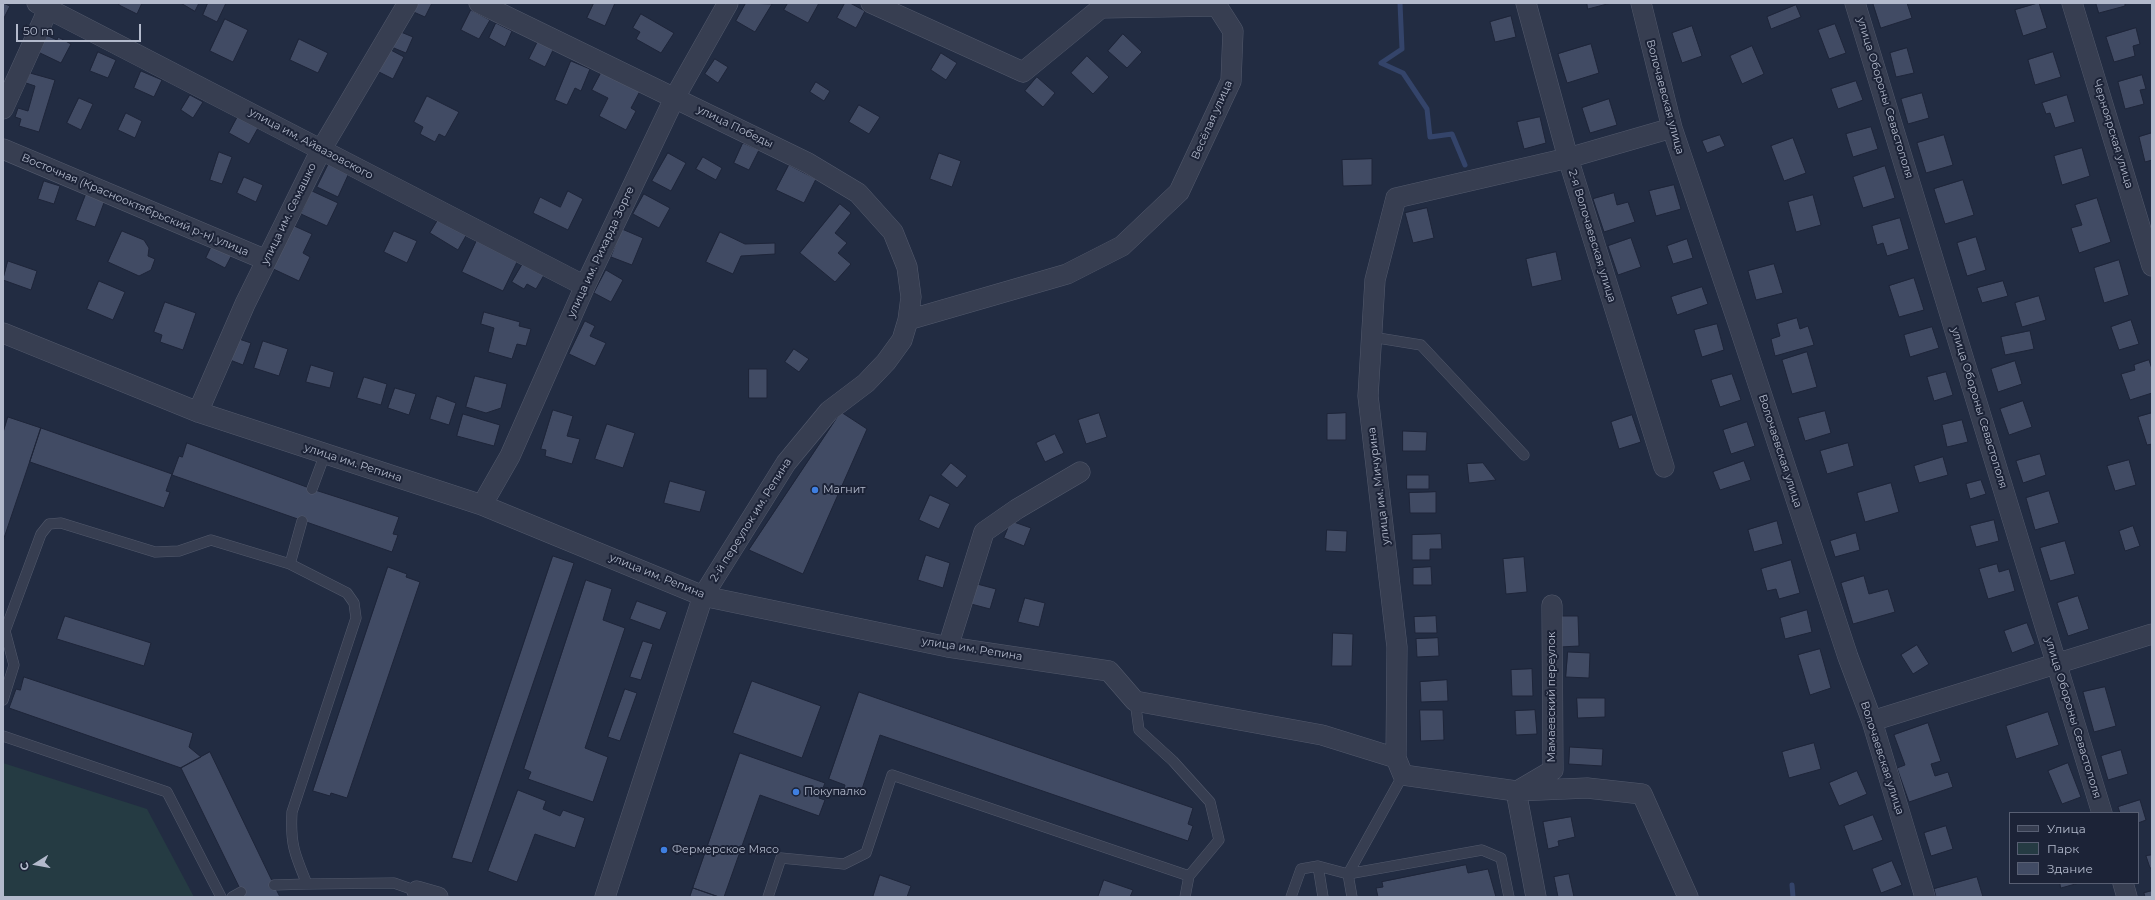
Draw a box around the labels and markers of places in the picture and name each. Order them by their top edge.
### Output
place label: Магнит [823,483,865,497]
marker: Магнит [810,485,820,495]
place label: Покупалко [804,785,866,799]
marker: Покупалко [791,787,801,797]
place label: Фермерское Мясо [672,843,779,857]
marker: Фермерское Мясо [659,845,669,855]

